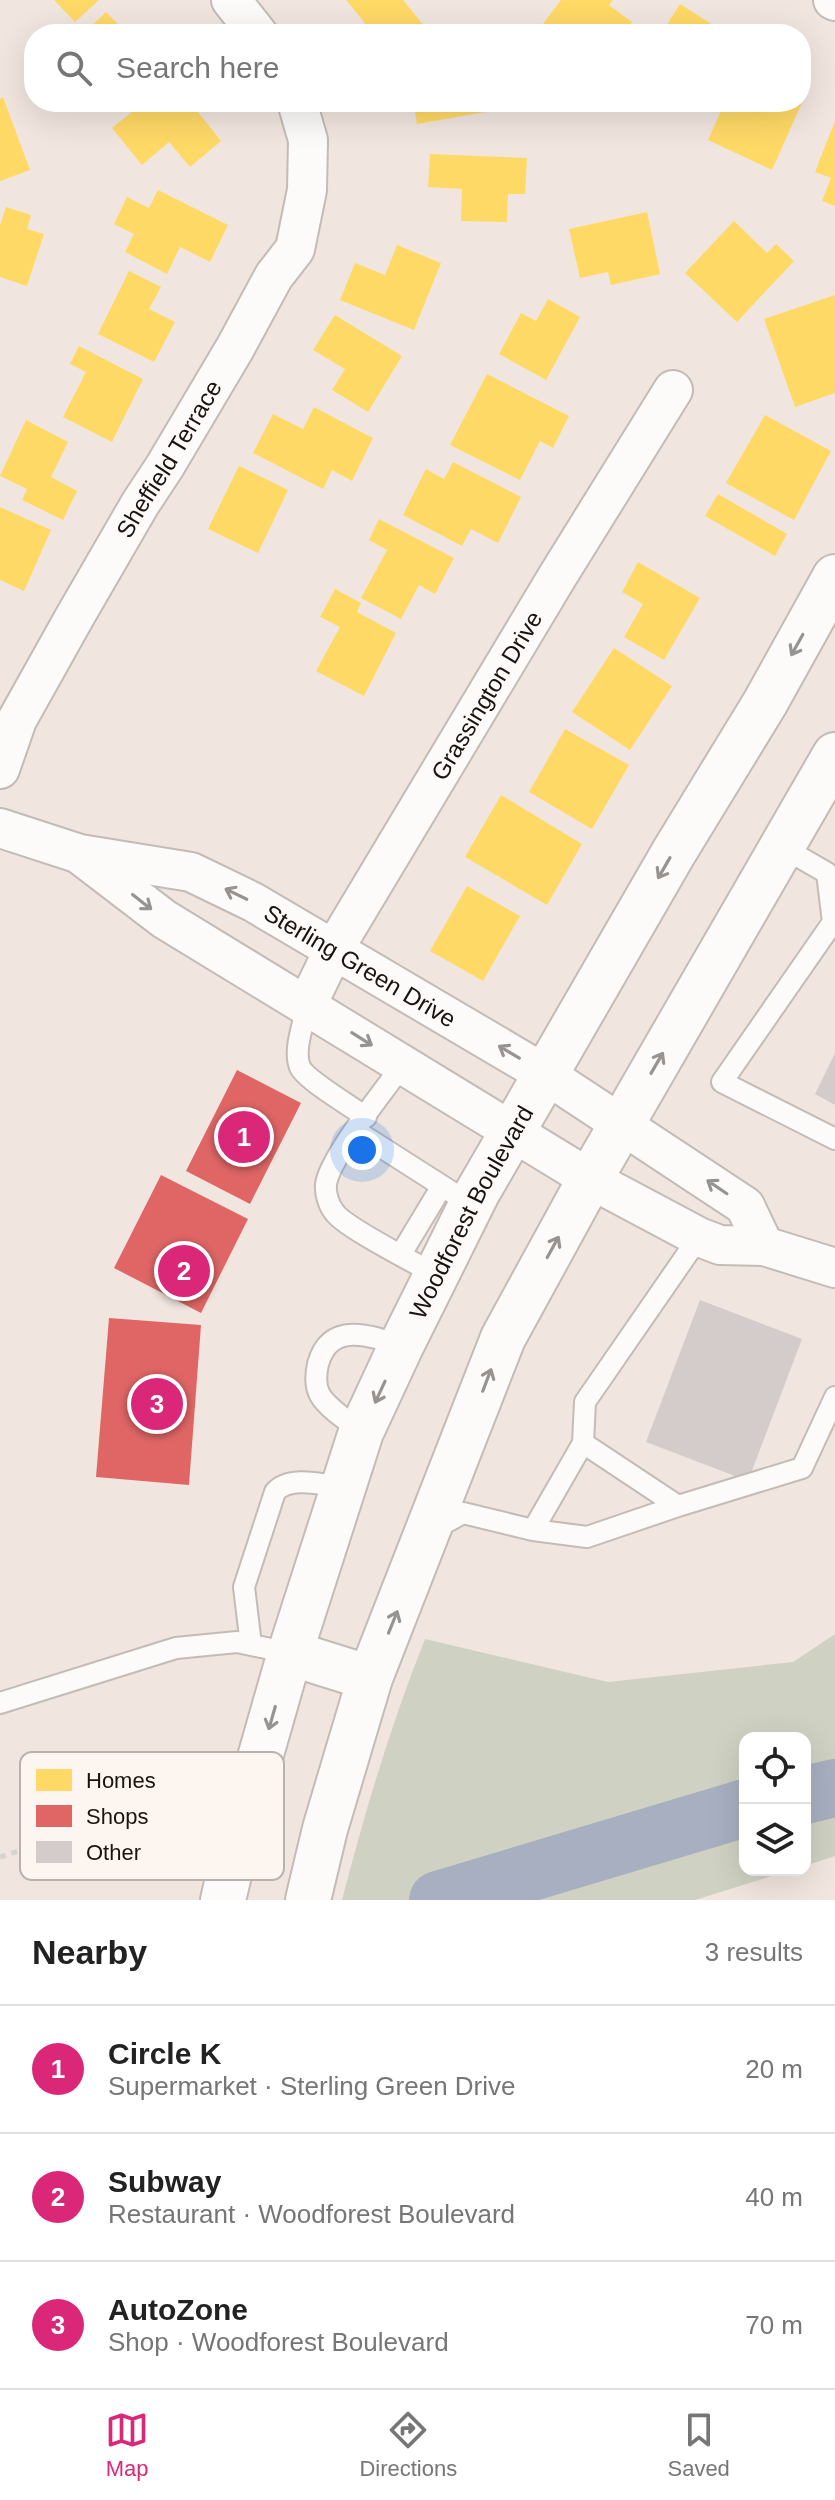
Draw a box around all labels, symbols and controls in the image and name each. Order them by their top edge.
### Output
search box [24,24,811,112]
icon: search [52,46,96,90]
text: Search here [116,51,279,84]
street label: Sheffield Terrace [110,375,226,542]
street label: Grassington Drive [425,606,547,785]
one-way arrow [789,633,805,656]
one-way arrow [656,856,672,879]
one-way arrow [225,885,249,901]
one-way arrow [131,893,152,910]
street label: Sterling Green Drive [260,898,461,1032]
one-way arrow [350,1031,373,1047]
one-way arrow [498,1044,521,1060]
one-way arrow [650,1052,665,1076]
street label: Woodforest Boulevard [403,1101,538,1323]
pin: 1 [218,1107,270,1167]
your location [342,1130,382,1170]
one-way arrow [706,1179,729,1195]
one-way arrow [545,1236,561,1259]
pin: 2 [158,1241,210,1301]
one-way arrow [481,1368,495,1392]
pin: 3 [131,1374,183,1434]
one-way arrow [372,1379,387,1403]
one-way arrow [386,1610,401,1635]
one-way arrow [263,1704,278,1730]
map controls [739,1732,811,1876]
button: locate [739,1732,811,1804]
legend [20,1752,284,1880]
text: Homes [86,1768,156,1793]
text: Shops [86,1804,148,1829]
button: layers [739,1804,811,1876]
text: Other [86,1840,141,1865]
text: Nearby [32,1933,147,1971]
text: 3 results [705,1937,803,1967]
text: Circle K [108,2037,221,2070]
text: 1 [51,2054,65,2084]
text: 20 m [745,2054,803,2084]
text: Supermarket · Sterling Green Drive [108,2071,515,2101]
text: Subway [108,2165,221,2198]
text: 2 [51,2182,65,2212]
text: 40 m [745,2182,803,2212]
text: Restaurant · Woodforest Boulevard [108,2199,515,2229]
text: AutoZone [108,2293,248,2326]
text: 3 [51,2310,65,2340]
text: 70 m [745,2310,803,2340]
text: Shop · Woodforest Boulevard [108,2327,449,2357]
tab: Map [105,2408,149,2482]
tab: Directions [359,2408,457,2482]
tab: Saved [667,2408,730,2482]

